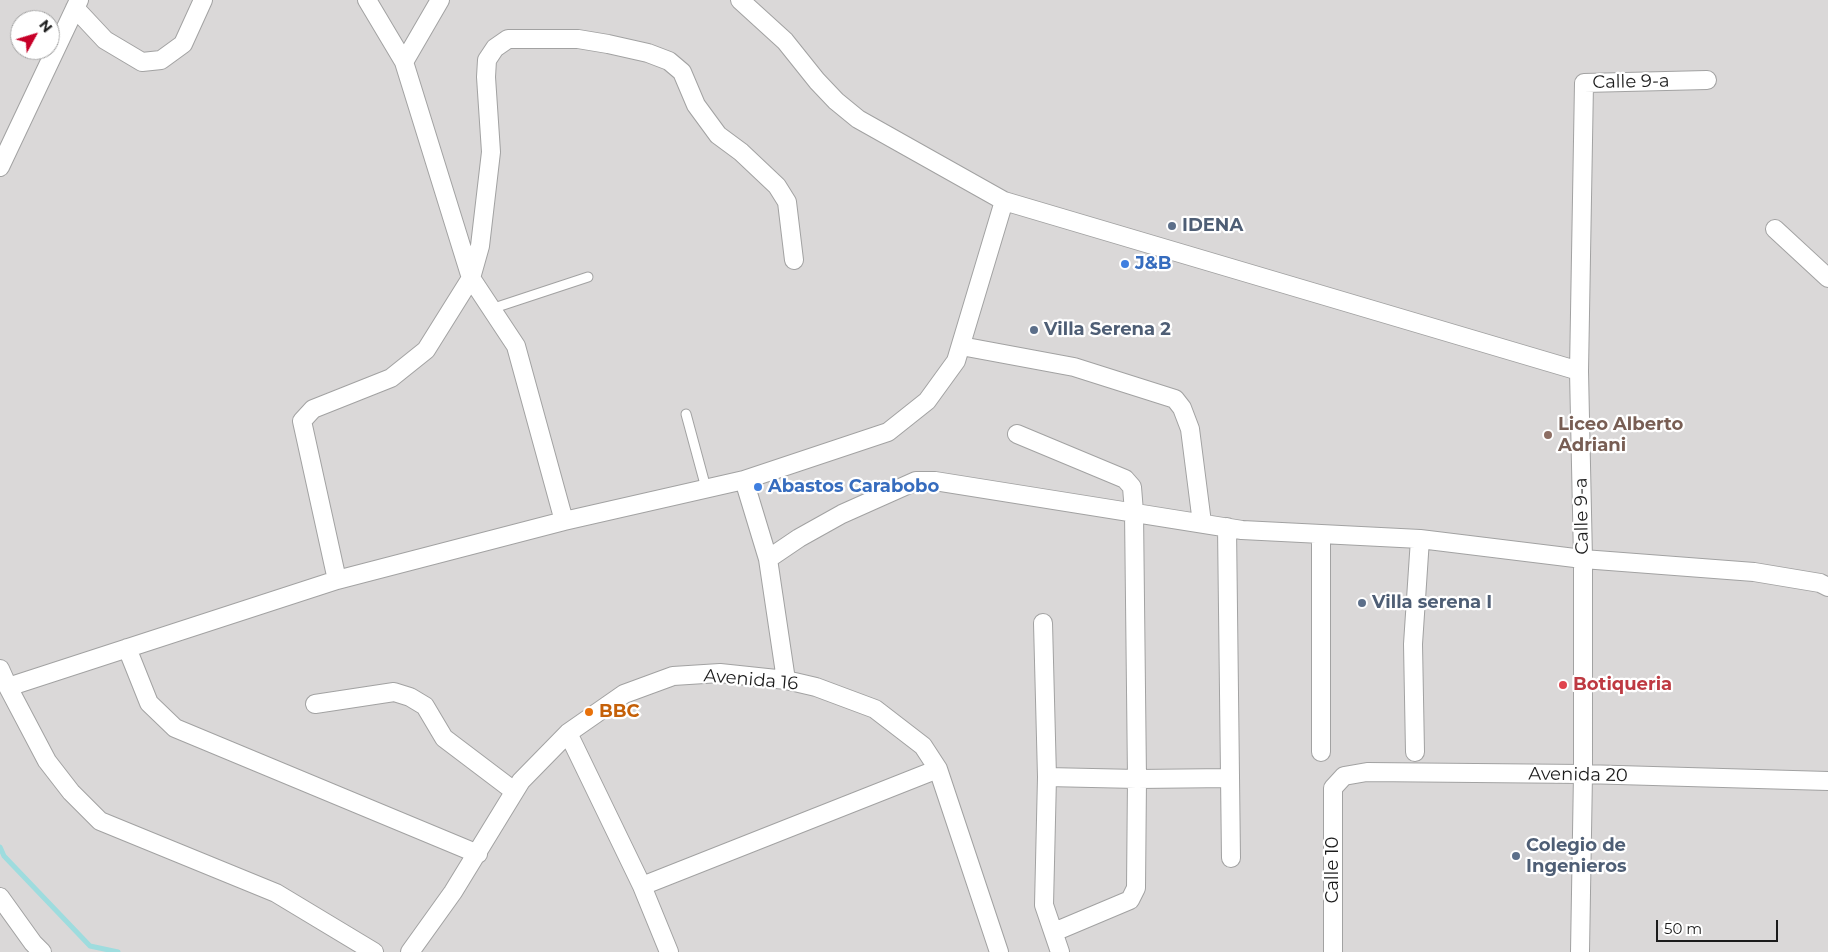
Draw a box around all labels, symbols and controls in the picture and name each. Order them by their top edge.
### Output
north arrow [10,10,60,60]
text: N [35,16,56,36]
street label: Calle 9-a [1592,71,1670,93]
place label: IDENA [1182,215,1243,237]
marker: IDENA [1166,220,1178,232]
place label: J&B [1135,253,1172,275]
marker: J&B [1119,258,1131,270]
place label: Villa Serena 2 [1044,319,1171,341]
marker: Villa Serena 2 [1028,324,1040,336]
place label: Liceo Alberto Adriani [1558,414,1683,456]
marker: Liceo Alberto Adriani [1542,429,1554,441]
place label: Abastos Carabobo [768,476,939,498]
street label: Calle 9-a [1571,477,1593,555]
marker: Abastos Carabobo [752,481,764,493]
place label: Villa serena I [1372,592,1492,614]
marker: Villa serena I [1356,597,1368,609]
street label: Avenida 16 [703,665,799,695]
place label: Botiqueria [1573,674,1672,696]
marker: Botiqueria [1557,679,1569,691]
place label: BBC [599,701,640,723]
marker: BBC [583,706,595,718]
street label: Avenida 20 [1528,763,1628,787]
place label: Colegio de Ingenieros [1526,835,1627,878]
street label: Calle 10 [1322,837,1344,903]
marker: Colegio de Ingenieros [1510,850,1522,862]
scale bar [1658,910,1780,942]
text: 50 m [1664,919,1702,938]

